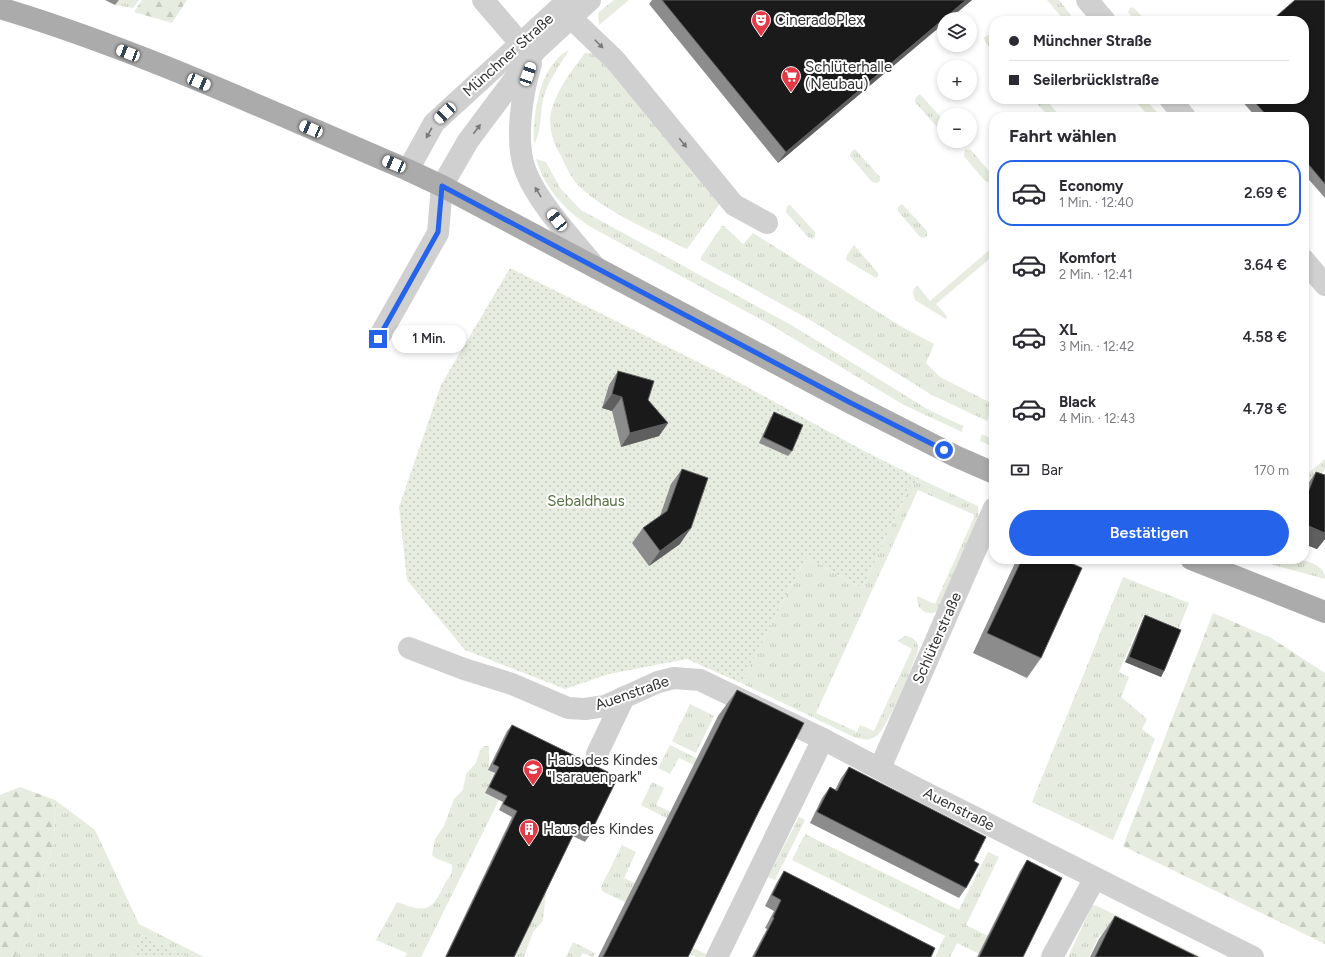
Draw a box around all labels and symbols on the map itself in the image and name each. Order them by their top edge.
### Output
theatre icon: CineradoPlex [750,9,772,37]
street label: Münchner Straße [459,10,557,100]
place label: CineradoPlex [775,11,863,29]
one-way arrow [594,39,604,49]
car [115,43,141,63]
place label: Schlüterhalle (Neubau) [805,58,892,93]
car [518,61,538,87]
supermarket icon: Schlüterhalle (Neubau) [780,65,802,93]
car [186,72,212,92]
car [432,100,458,126]
car [298,119,324,139]
one-way arrow [473,123,481,134]
one-way arrow [425,127,432,138]
one-way arrow [678,138,687,148]
car [381,154,407,174]
one-way arrow [534,187,541,198]
car [545,207,569,233]
callout: 1 Min. [392,325,466,353]
route end [369,330,387,348]
route start [935,441,953,459]
park label: Sebaldhaus [547,492,625,510]
street label: Schlüterstraße [909,589,965,687]
street label: Auenstraße [593,672,671,714]
place label: Haus des Kindes "Isarauenpark" [547,751,658,786]
school or university icon: Haus des Kindes "Isarauenpark" [522,758,544,786]
street label: Auenstraße [921,783,997,835]
building icon: Haus des Kindes [518,818,540,846]
place label: Haus des Kindes [543,820,654,838]

